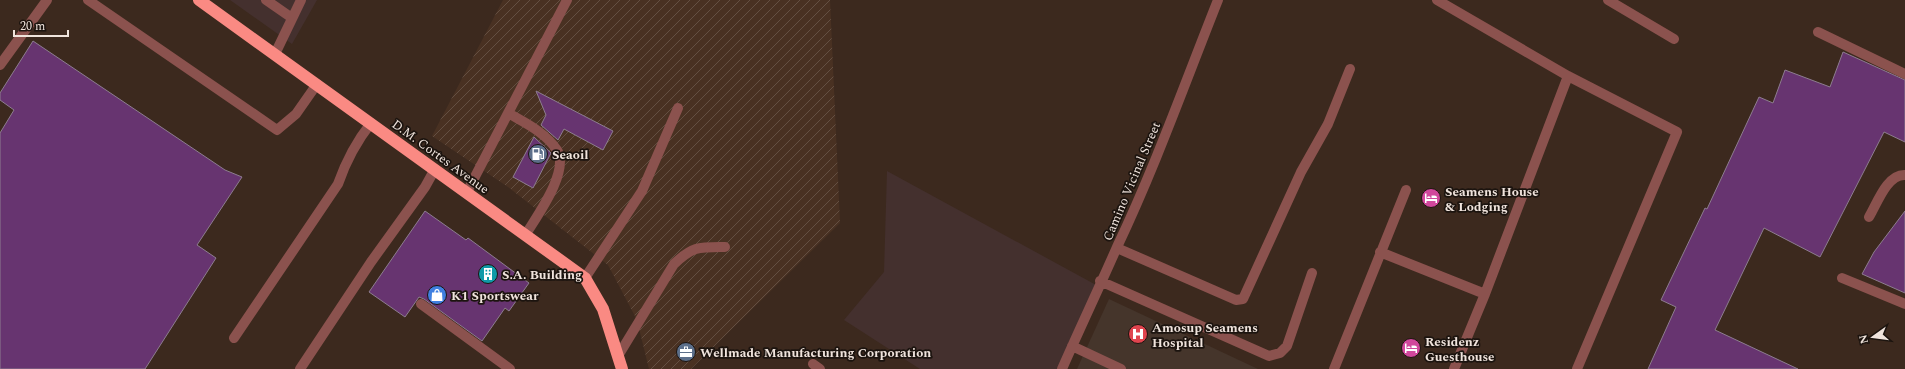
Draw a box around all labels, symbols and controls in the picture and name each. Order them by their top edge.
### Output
scale bar [14,12,68,38]
text: 20 m [20,17,45,36]
street label: D.M. Cortes Avenue [388,115,493,199]
street label: Camino Vicinal Street [1098,118,1166,244]
fuel station icon: Seaoil [527,143,549,165]
place label: Seaoil [552,145,588,165]
place label: Seamens House & Lodging [1445,182,1539,217]
hotel icon: Seamens House & Lodging [1420,187,1442,209]
building icon: S.A. Building [477,263,499,285]
place label: S.A. Building [502,265,582,285]
shop icon: K1 Sportswear [426,284,448,306]
place label: K1 Sportswear [451,286,539,306]
north arrow [1853,317,1893,357]
place label: Amosup Seamens Hospital [1152,318,1258,353]
hospital icon: Amosup Seamens Hospital [1127,323,1149,345]
place label: Residenz Guesthouse [1425,332,1495,367]
text: N [1854,333,1873,346]
hotel icon: Residenz Guesthouse [1400,337,1422,359]
office icon: Wellmade Manufacturing Corporation [675,341,697,363]
place label: Wellmade Manufacturing Corporation [700,343,931,363]

